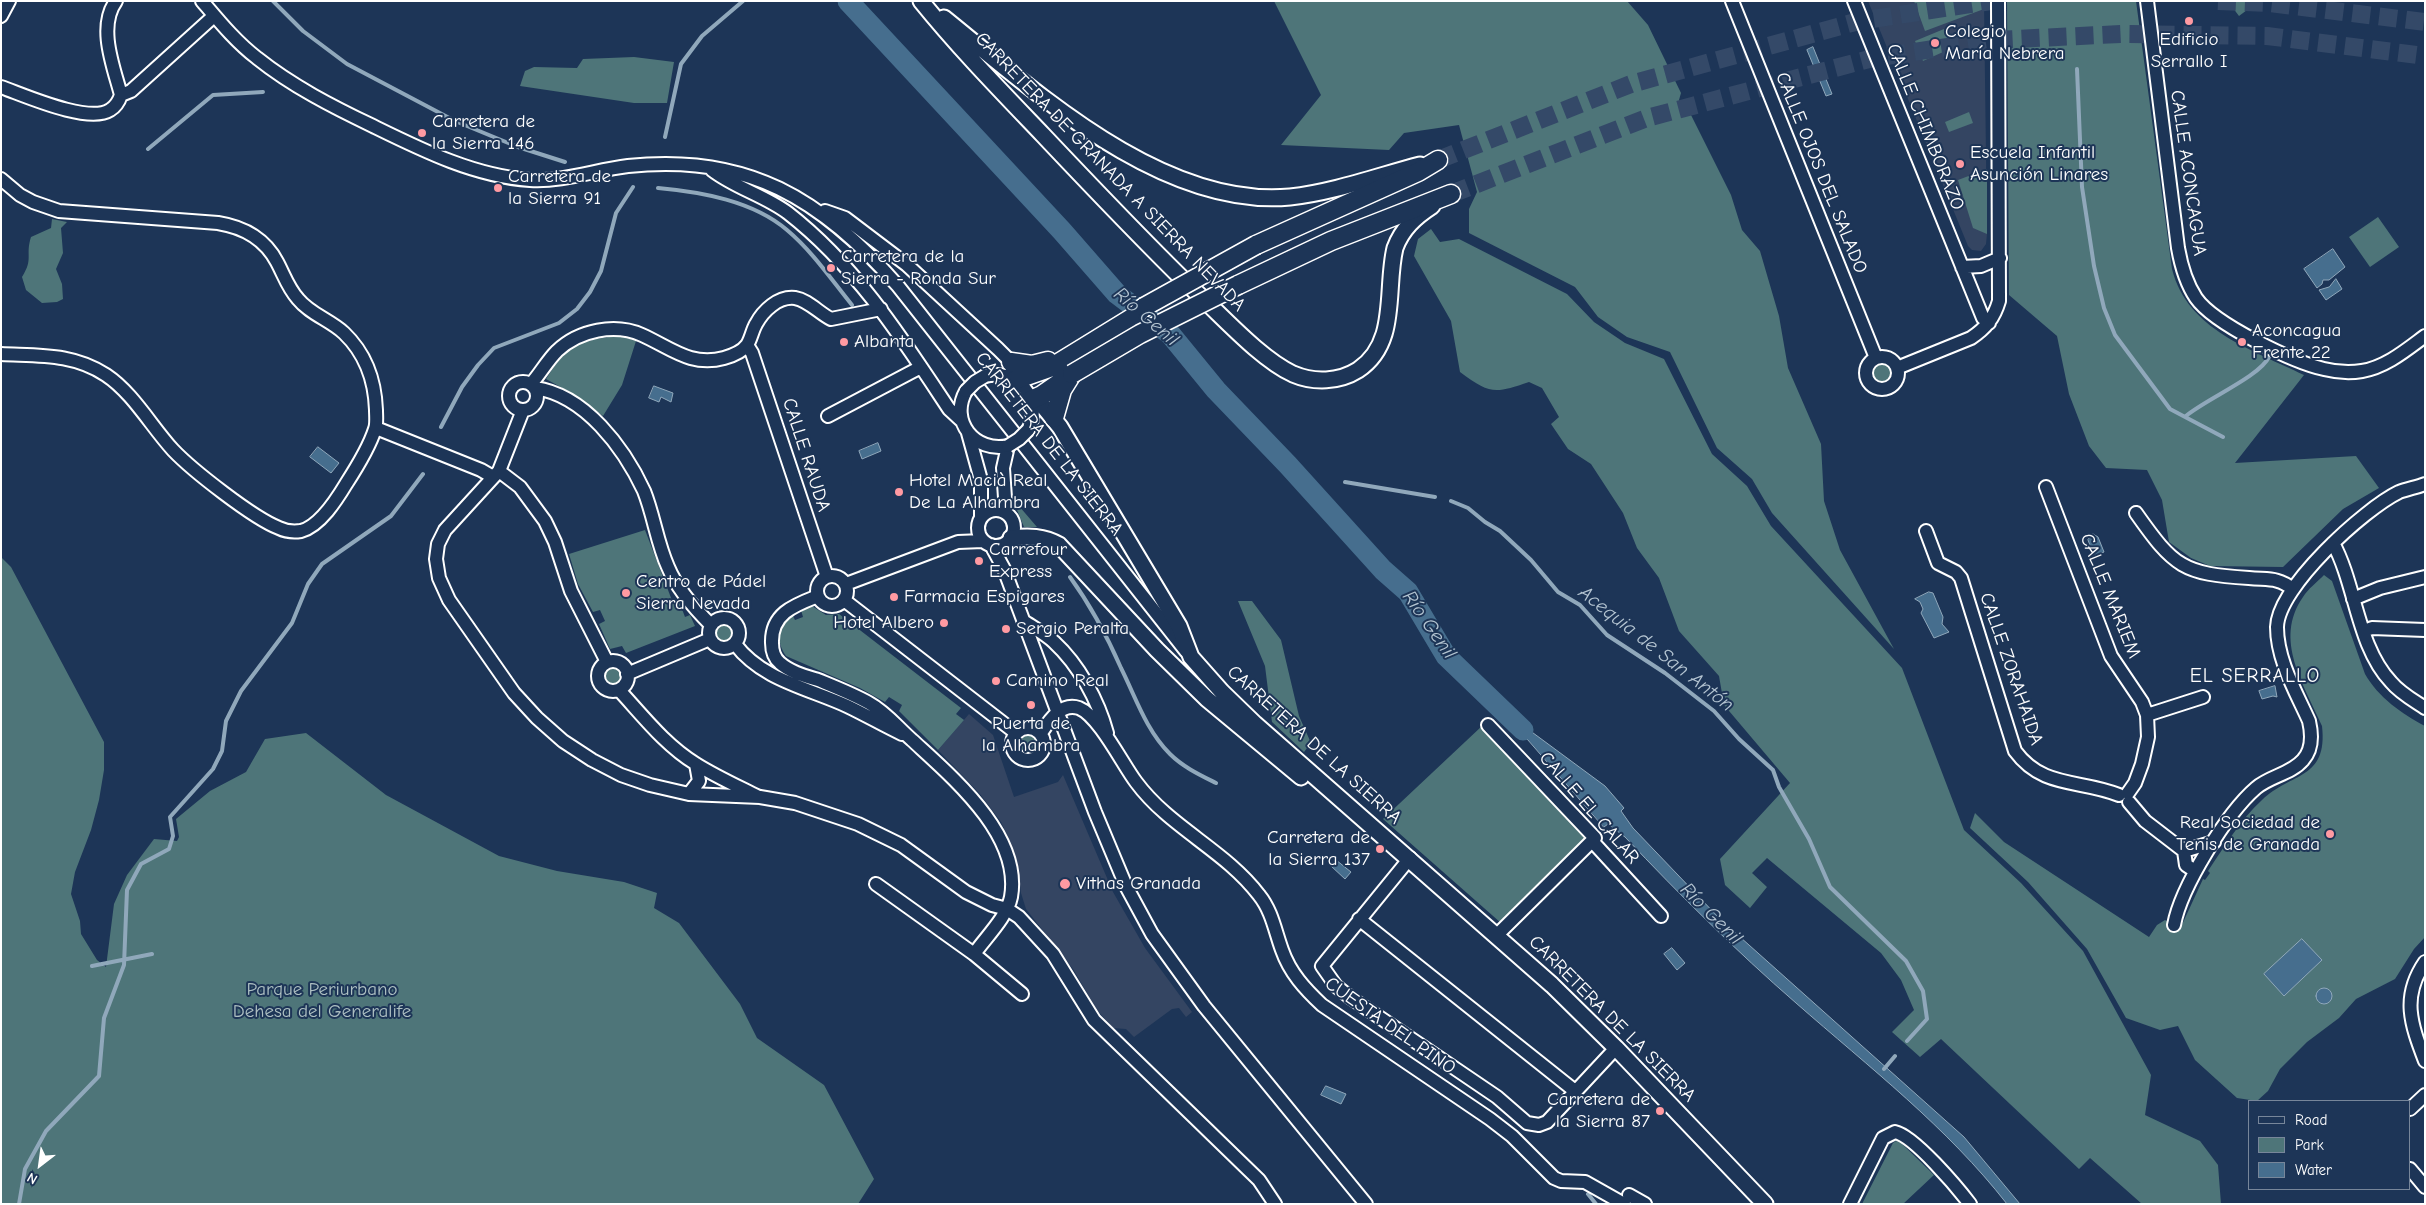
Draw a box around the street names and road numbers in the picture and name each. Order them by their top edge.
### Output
street label: CARRETERA DE GRANADA A SIERRA NEVADA [970,28,1250,316]
street label: CALLE CHIMBORAZO [1881,41,1969,213]
street label: CALLE OJOS DEL SALADO [1770,69,1872,277]
street label: CALLE ACONCAGUA [2165,89,2211,257]
street label: CARRETERA DE LA SIERRA [970,348,1128,540]
street label: CALLE RAUDA [777,395,835,515]
street label: CALLE MARIEM [2075,530,2145,662]
street label: CALLE ZORAHAIDA [1974,590,2048,748]
street label: CARRETERA DE LA SIERRA [1222,661,1406,829]
street label: CALLE EL CALAR [1534,747,1644,869]
street label: CARRETERA DE LA SIERRA [1524,931,1700,1107]
street label: CUESTA DEL PINO [1320,972,1460,1080]

